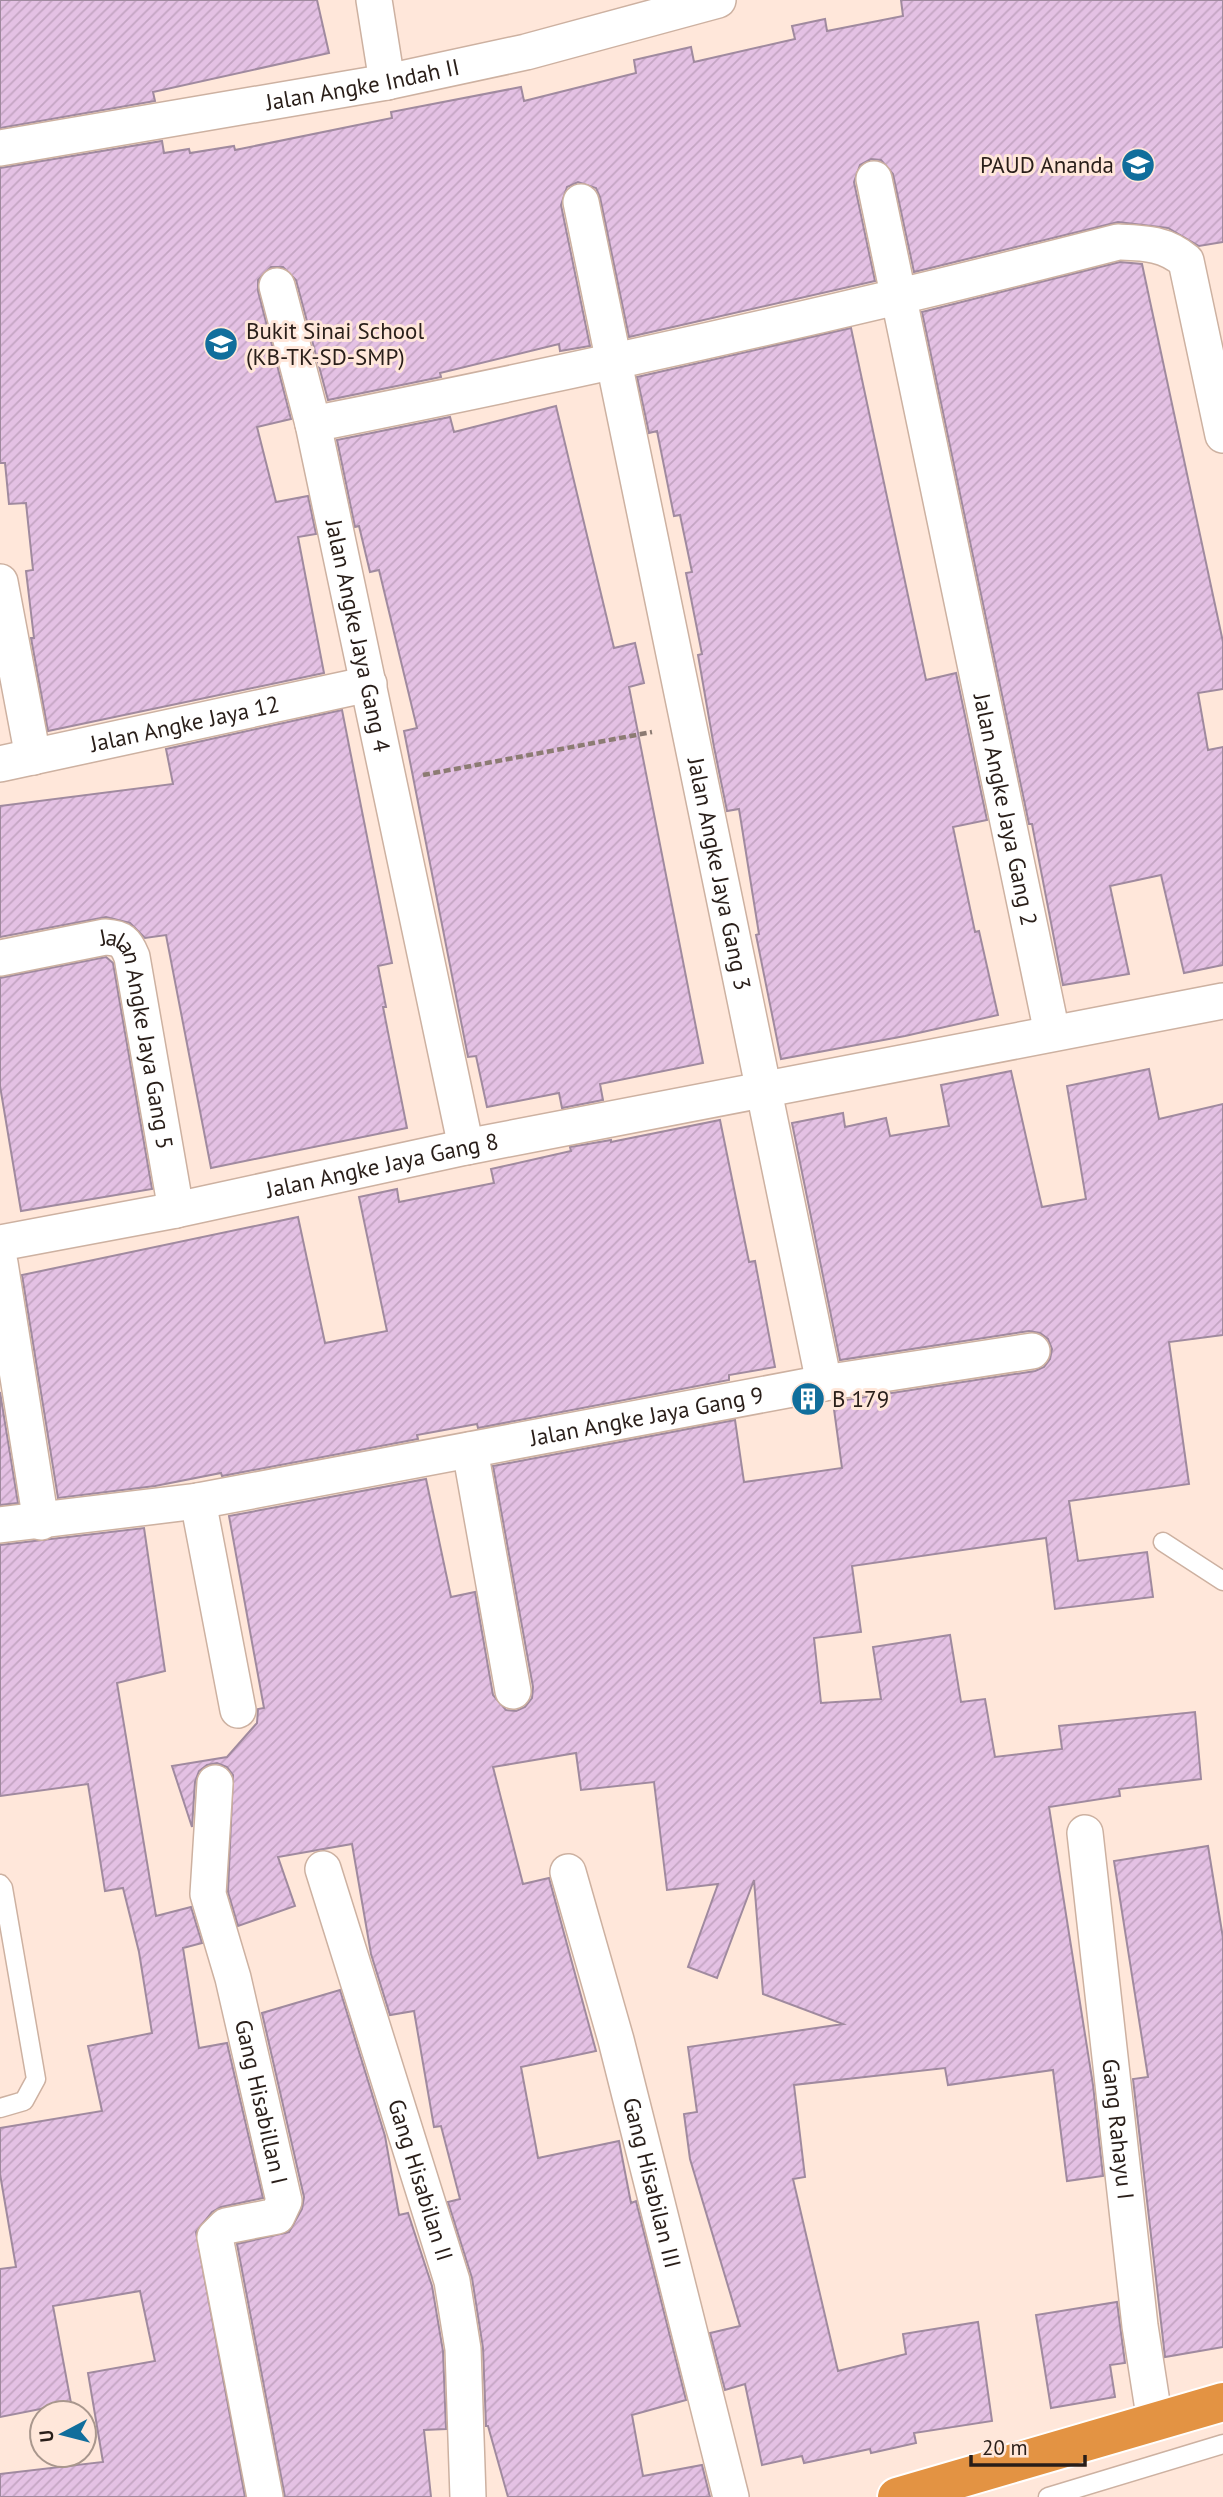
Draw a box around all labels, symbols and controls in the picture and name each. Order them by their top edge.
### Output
street label: Jalan Angke Indah II [262,52,462,117]
school or university icon: PAUD Ananda [1119,146,1157,184]
place label: PAUD Ananda [980,150,1114,179]
place label: Bukit Sinai School (KB-TK-SD-SMP) [246,316,424,371]
school or university icon: Bukit Sinai School (KB-TK-SD-SMP) [202,325,240,363]
street label: Jalan Angke Jaya Gang 4 [319,516,397,755]
street label: Jalan Angke Jaya 12 [86,689,282,758]
street label: Jalan Angke Jaya Gang 2 [967,689,1044,928]
street label: Jalan Angke Jaya Gang 3 [681,754,758,993]
street label: Jalan Angke Jaya Gang 5 [96,922,180,1151]
street label: Jalan Angke Jaya Gang 8 [262,1126,501,1204]
street label: Jalan Angke Jaya Gang 9 [527,1380,766,1452]
building icon: B 179 [789,1380,827,1418]
place label: B 179 [832,1384,889,1413]
street label: Gang Hisabillan I [229,2017,295,2187]
street label: Gang Rahayu I [1096,2057,1141,2201]
street label: Gang Hisabilan III [617,2094,688,2271]
street label: Gang Hisabilan II [382,2095,460,2265]
north arrow [28,2399,98,2469]
scale bar [971,2424,1085,2468]
text: U [33,2429,59,2443]
text: 20 m [982,2434,1028,2461]

